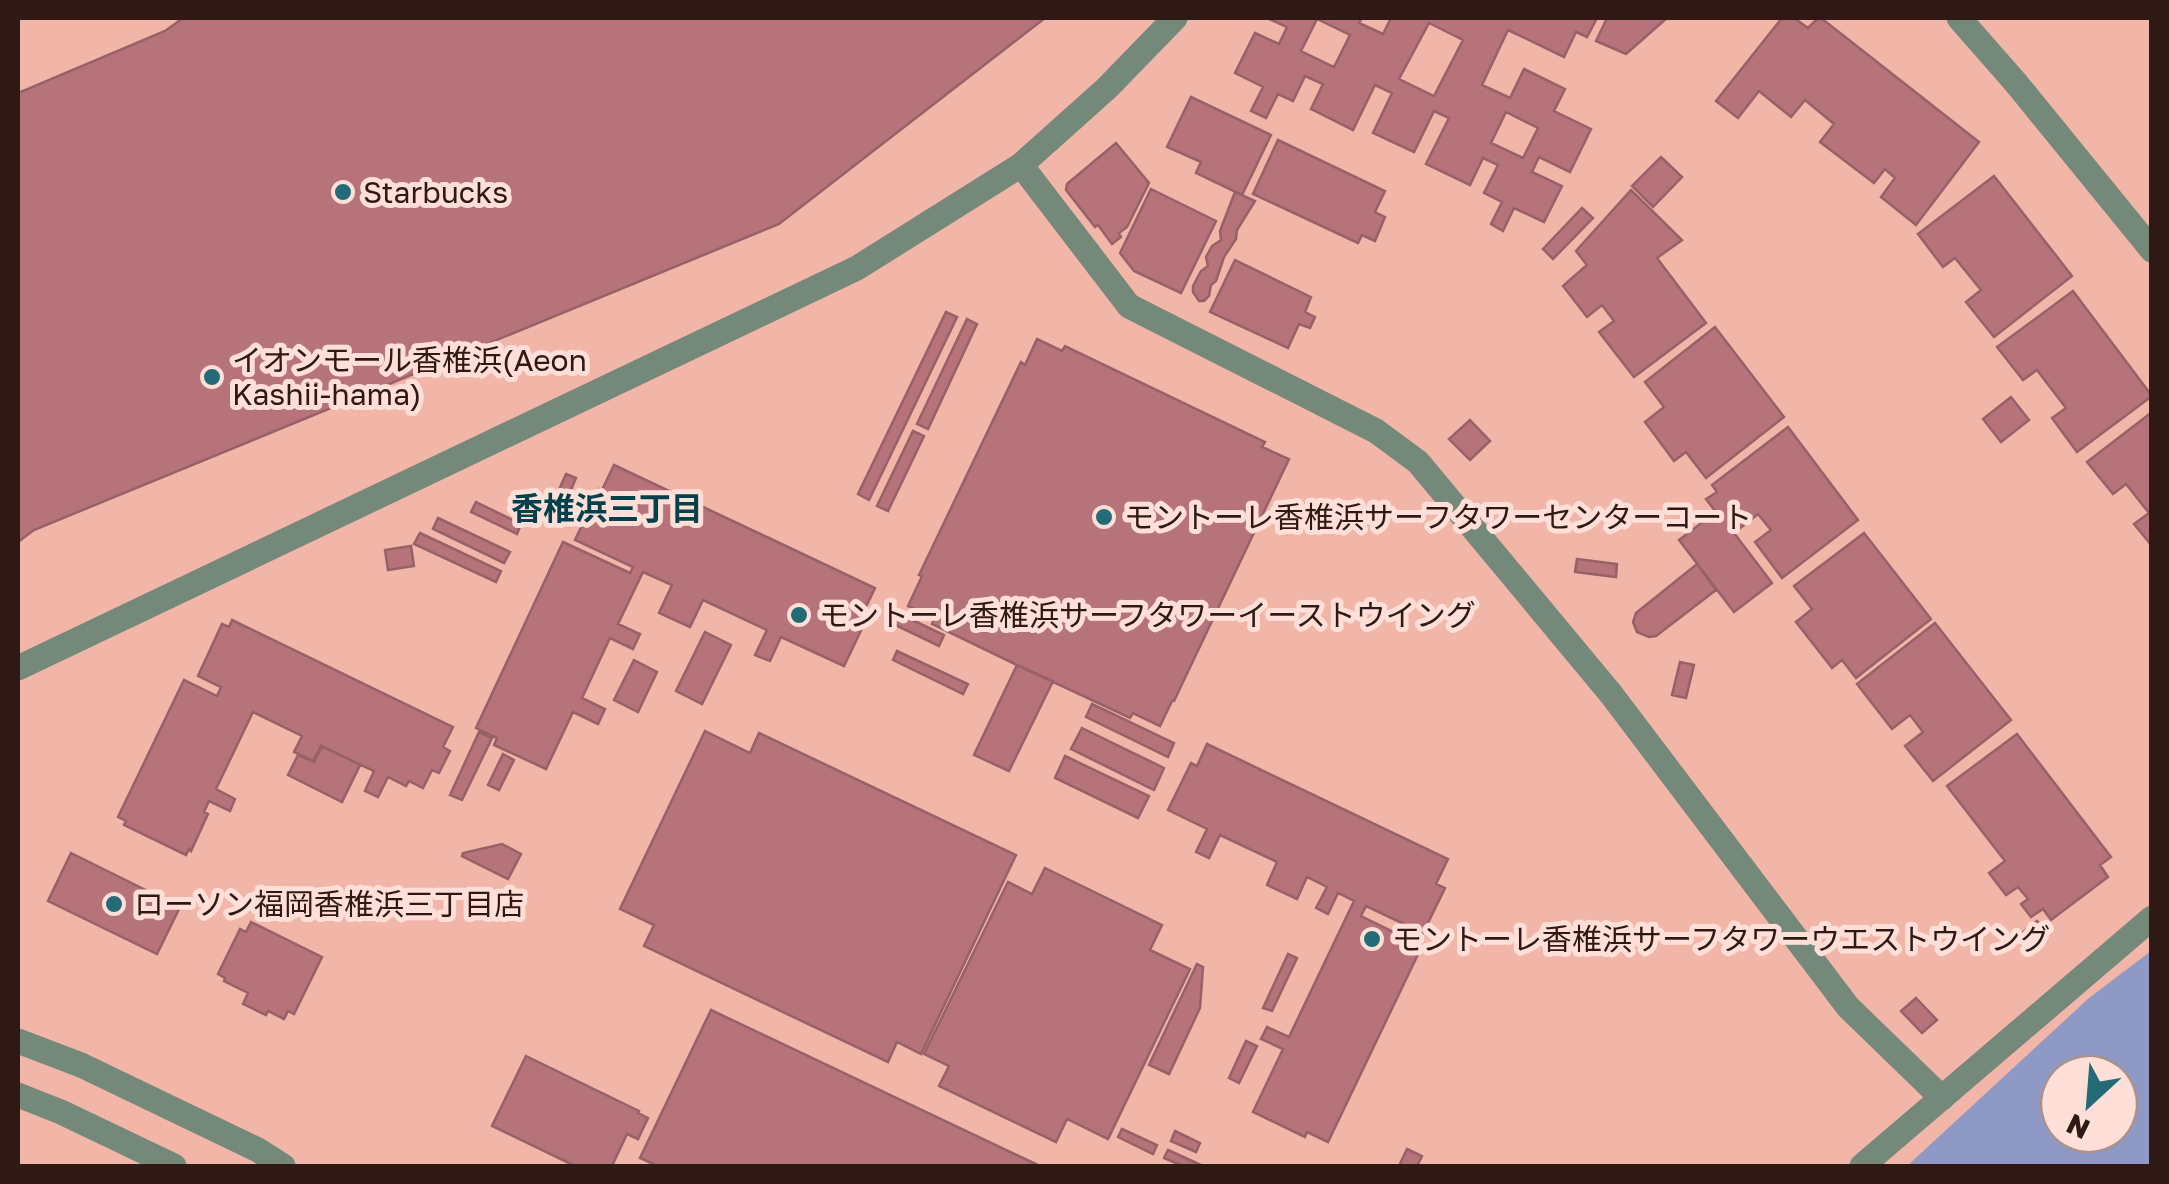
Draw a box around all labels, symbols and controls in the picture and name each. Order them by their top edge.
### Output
place label: Starbucks [363,174,508,210]
marker: Starbucks [332,181,354,203]
place label: イオンモール香椎浜(Aeon Kashii-hama) [232,342,587,412]
marker: イオンモール香椎浜(Aeon Kashii-hama) [201,366,223,388]
district label: 香椎浜三丁目 [511,489,703,527]
place label: モントーレ香椎浜サーフタワーセンターコート [1124,499,1752,535]
marker: モントーレ香椎浜サーフタワーセンターコート [1093,506,1115,528]
place label: モントーレ香椎浜サーフタワーイーストウイング [819,597,1476,633]
marker: モントーレ香椎浜サーフタワーイーストウイング [788,604,810,626]
place label: ローソン福岡香椎浜三丁目店 [134,886,524,922]
marker: ローソン福岡香椎浜三丁目店 [103,893,125,915]
place label: モントーレ香椎浜サーフタワーウエストウイング [1392,921,2050,957]
marker: モントーレ香椎浜サーフタワーウエストウイング [1361,928,1383,950]
north arrow [2039,1054,2139,1154]
text: N [2061,1107,2095,1146]

